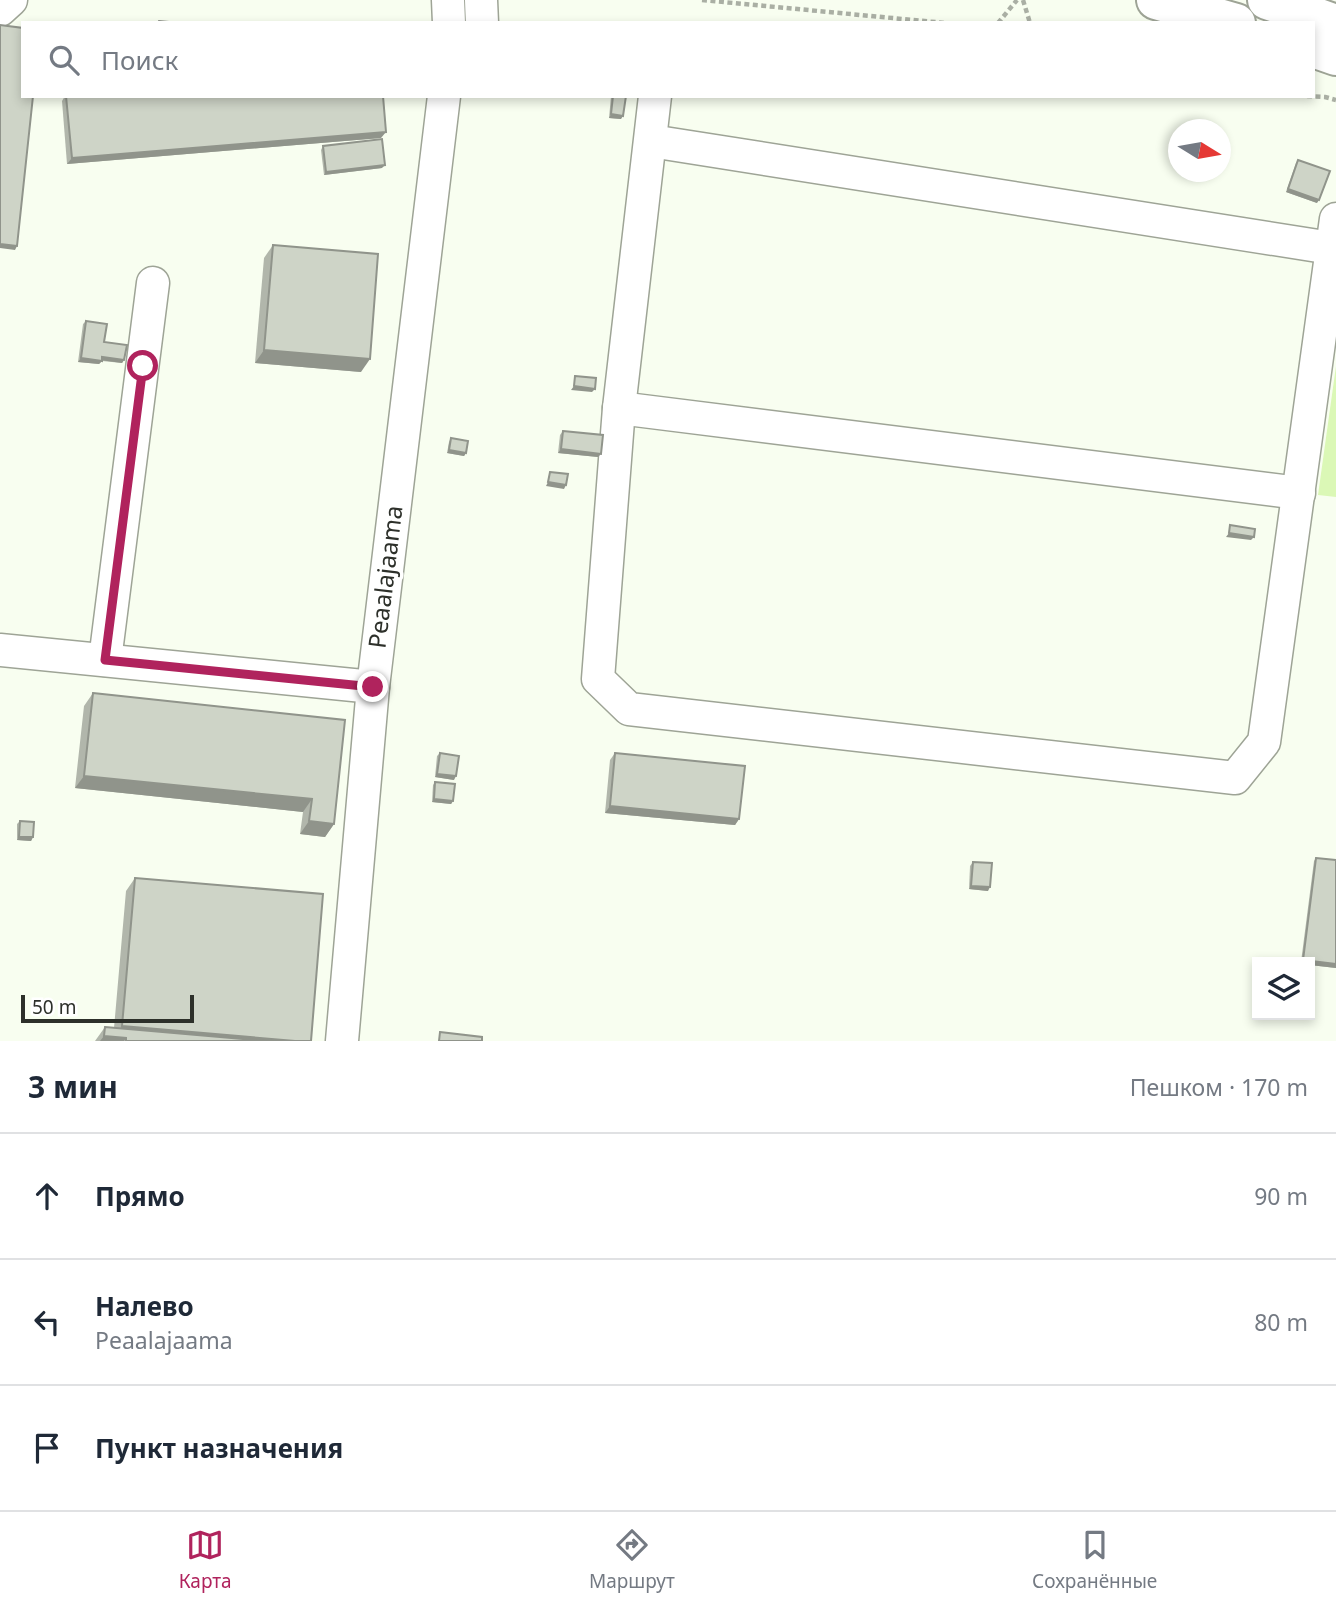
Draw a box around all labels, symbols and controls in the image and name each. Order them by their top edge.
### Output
search box [21,21,1315,98]
icon: search [45,41,83,79]
text: Поиск [101,42,178,78]
north arrow [1168,119,1231,182]
route start [127,350,158,381]
street label: Peaalajaama [359,504,410,650]
route end [357,671,388,702]
map controls [1252,957,1315,1020]
button: layers [1252,957,1315,1020]
scale bar [21,992,194,1024]
text: 50 m [32,994,76,1020]
text: 3 мин [28,1066,118,1107]
text: Пешком · 170 m [1130,1071,1308,1103]
icon: ahead [28,1177,66,1215]
text: Прямо [95,1178,185,1214]
text: 90 m [1254,1180,1308,1212]
text: Налево [95,1288,194,1324]
icon: left [28,1303,66,1341]
text: 80 m [1254,1306,1308,1338]
text: Peaalajaama [95,1324,233,1356]
icon: arrive [28,1429,66,1467]
text: Пункт назначения [95,1430,343,1466]
tab: Карта [179,1526,232,1594]
tab: Маршрут [589,1526,675,1594]
tab: Сохранённые [1032,1526,1157,1594]

